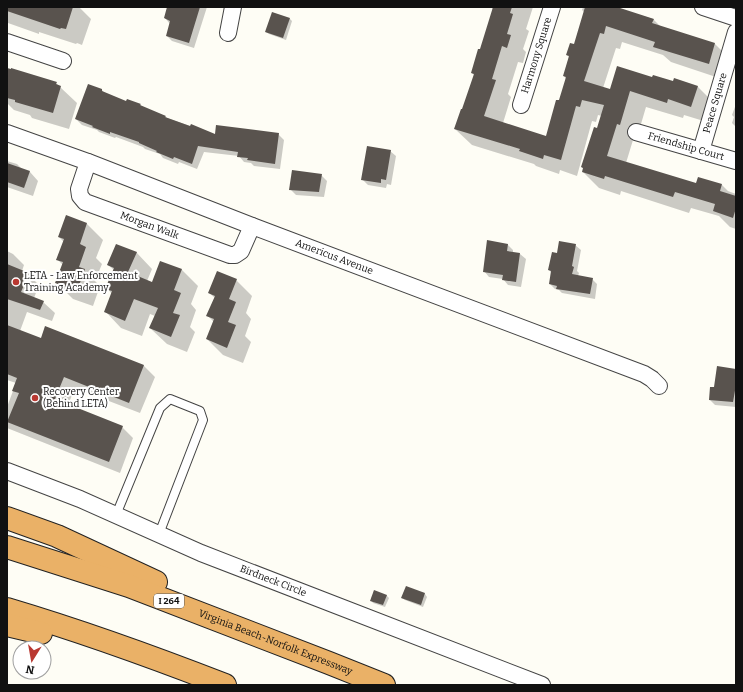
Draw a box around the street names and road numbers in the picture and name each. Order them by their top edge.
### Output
street label: Harmony Square [519,16,554,95]
street label: Peace Square [701,71,730,135]
street label: Friendship Court [646,130,726,163]
street label: Morgan Walk [119,209,181,242]
street label: Americus Avenue [294,237,375,277]
street label: Birdneck Circle [238,563,308,599]
road number: I 264 [154,594,184,608]
street label: Virginia Beach-Norfolk Expressway [197,607,355,678]

